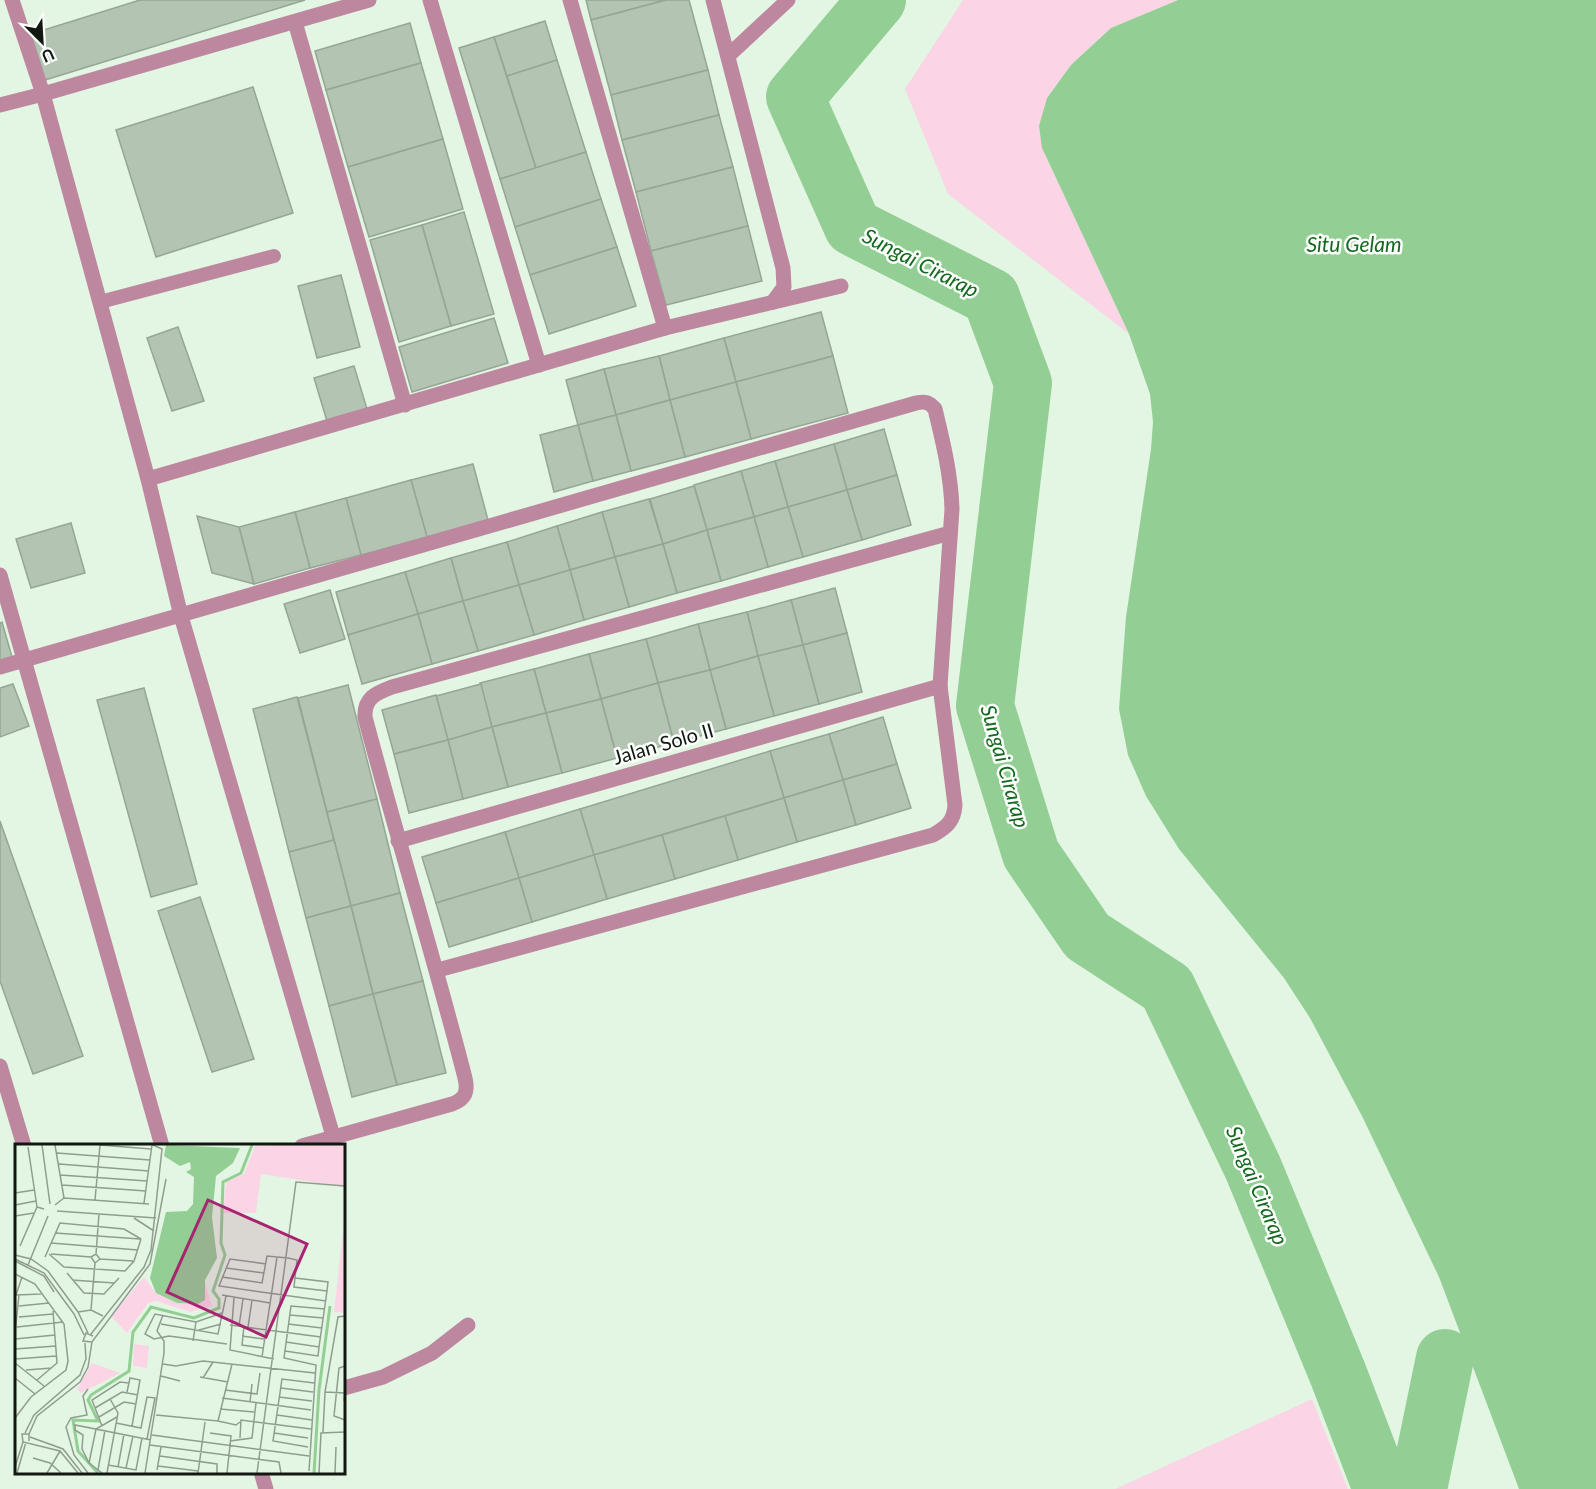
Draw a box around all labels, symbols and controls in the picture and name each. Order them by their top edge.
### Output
north arrow [12,12,72,72]
text: U [39,45,58,67]
water label: Sungai Cirarap [859,222,983,302]
water label: Situ Gelam [1306,231,1402,256]
water label: Sungai Cirarap [977,702,1035,830]
street label: Jalan Solo II [610,717,716,769]
water label: Sungai Cirarap [1222,1122,1294,1248]
inset map [15,1144,345,1474]

